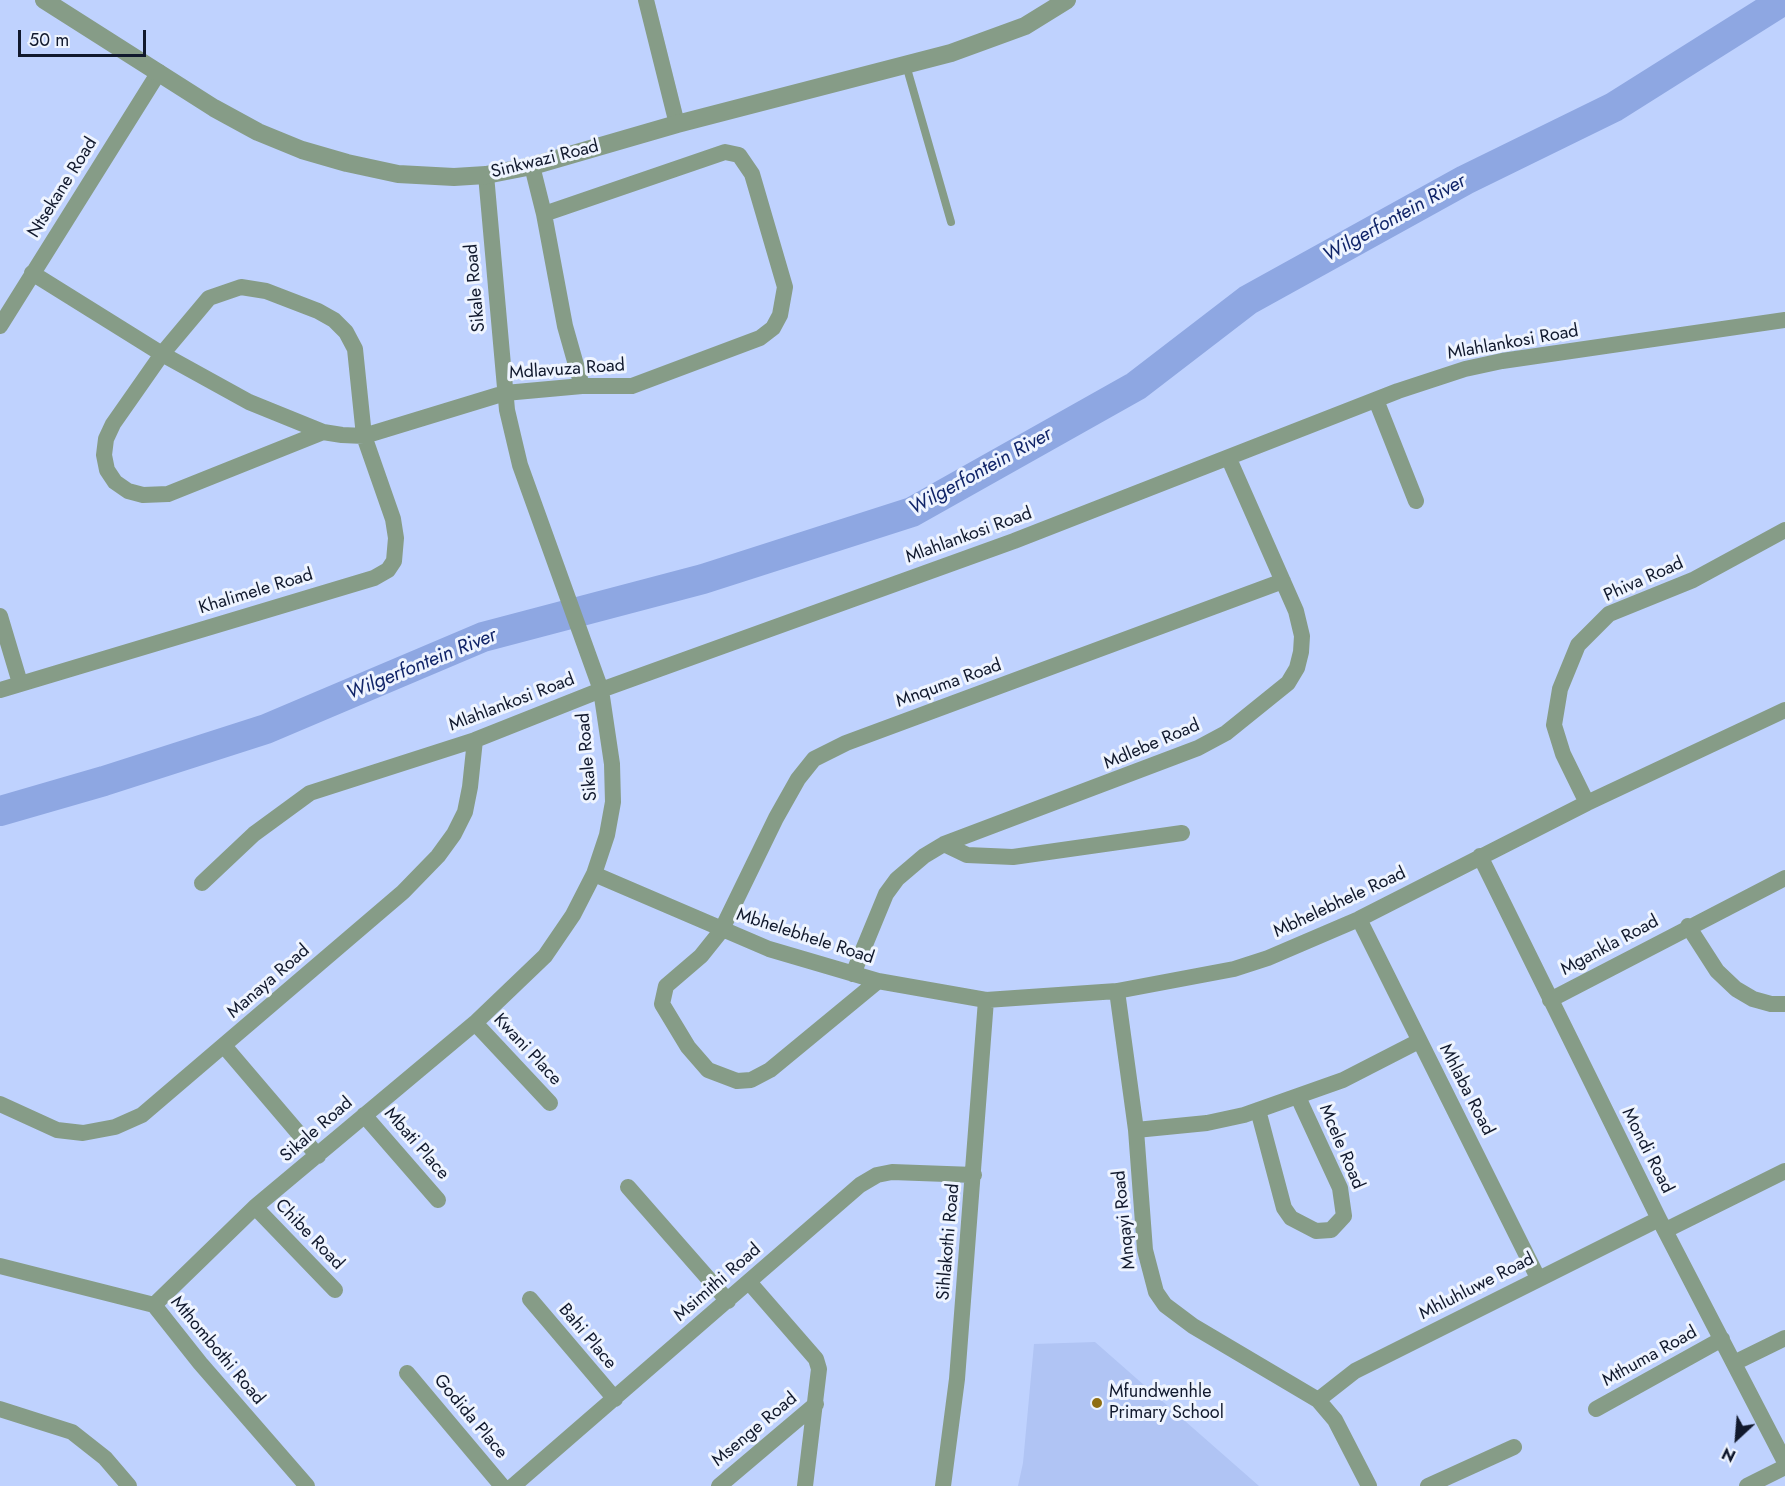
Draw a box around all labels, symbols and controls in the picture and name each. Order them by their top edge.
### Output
scale bar [21,18,148,56]
text: 50 m [29,27,69,53]
street label: Ntsekane Road [24,134,102,242]
street label: Sinkwazi Road [489,136,601,184]
water label: Wilgerfontein River [1319,170,1471,268]
street label: Sikale Road [461,243,491,333]
street label: Mlahlankosi Road [1446,321,1580,365]
street label: Mdlavuza Road [508,355,626,385]
water label: Wilgerfontein River [905,423,1057,521]
street label: Mlahlankosi Road [903,503,1035,569]
street label: Phiva Road [1601,553,1687,607]
street label: Khalimele Road [196,564,316,620]
water label: Wilgerfontein River [344,624,500,706]
street label: Mnquma Road [893,655,1005,713]
street label: Mlahlankosi Road [446,669,578,737]
street label: Sikale Road [573,712,603,802]
street label: Mdlebe Road [1101,715,1203,775]
street label: Mbhelebhele Road [1270,863,1410,943]
street label: Mbhelebhele Road [733,905,877,969]
street label: Mgankla Road [1557,911,1663,981]
street label: Manaya Road [223,940,315,1024]
street label: Kwani Place [488,1010,566,1090]
street label: Mhlaba Road [1434,1041,1498,1139]
street label: Sikale Road [276,1093,358,1167]
street label: Mcele Road [1313,1101,1369,1193]
street label: Mbati Place [379,1104,453,1184]
street label: Mondi Road [1616,1105,1678,1197]
street label: Mnqayi Road [1109,1169,1141,1271]
street label: Sihlakothi Road [933,1183,965,1301]
street label: Chibe Road [270,1195,348,1275]
street label: Msimithi Road [670,1239,766,1327]
street label: Mhluhluwe Road [1416,1249,1538,1325]
street label: Mthombothi Road [165,1292,269,1410]
street label: Bahi Place [553,1300,621,1374]
street label: Mthuma Road [1599,1322,1701,1392]
street label: Godida Place [428,1370,512,1464]
place label: Mfundwenhle Primary School [1109,1382,1224,1424]
street label: Msenge Road [708,1388,802,1472]
marker: Mfundwenhle Primary School [1090,1396,1104,1410]
north arrow [1707,1408,1767,1468]
text: N [1718,1442,1740,1468]

